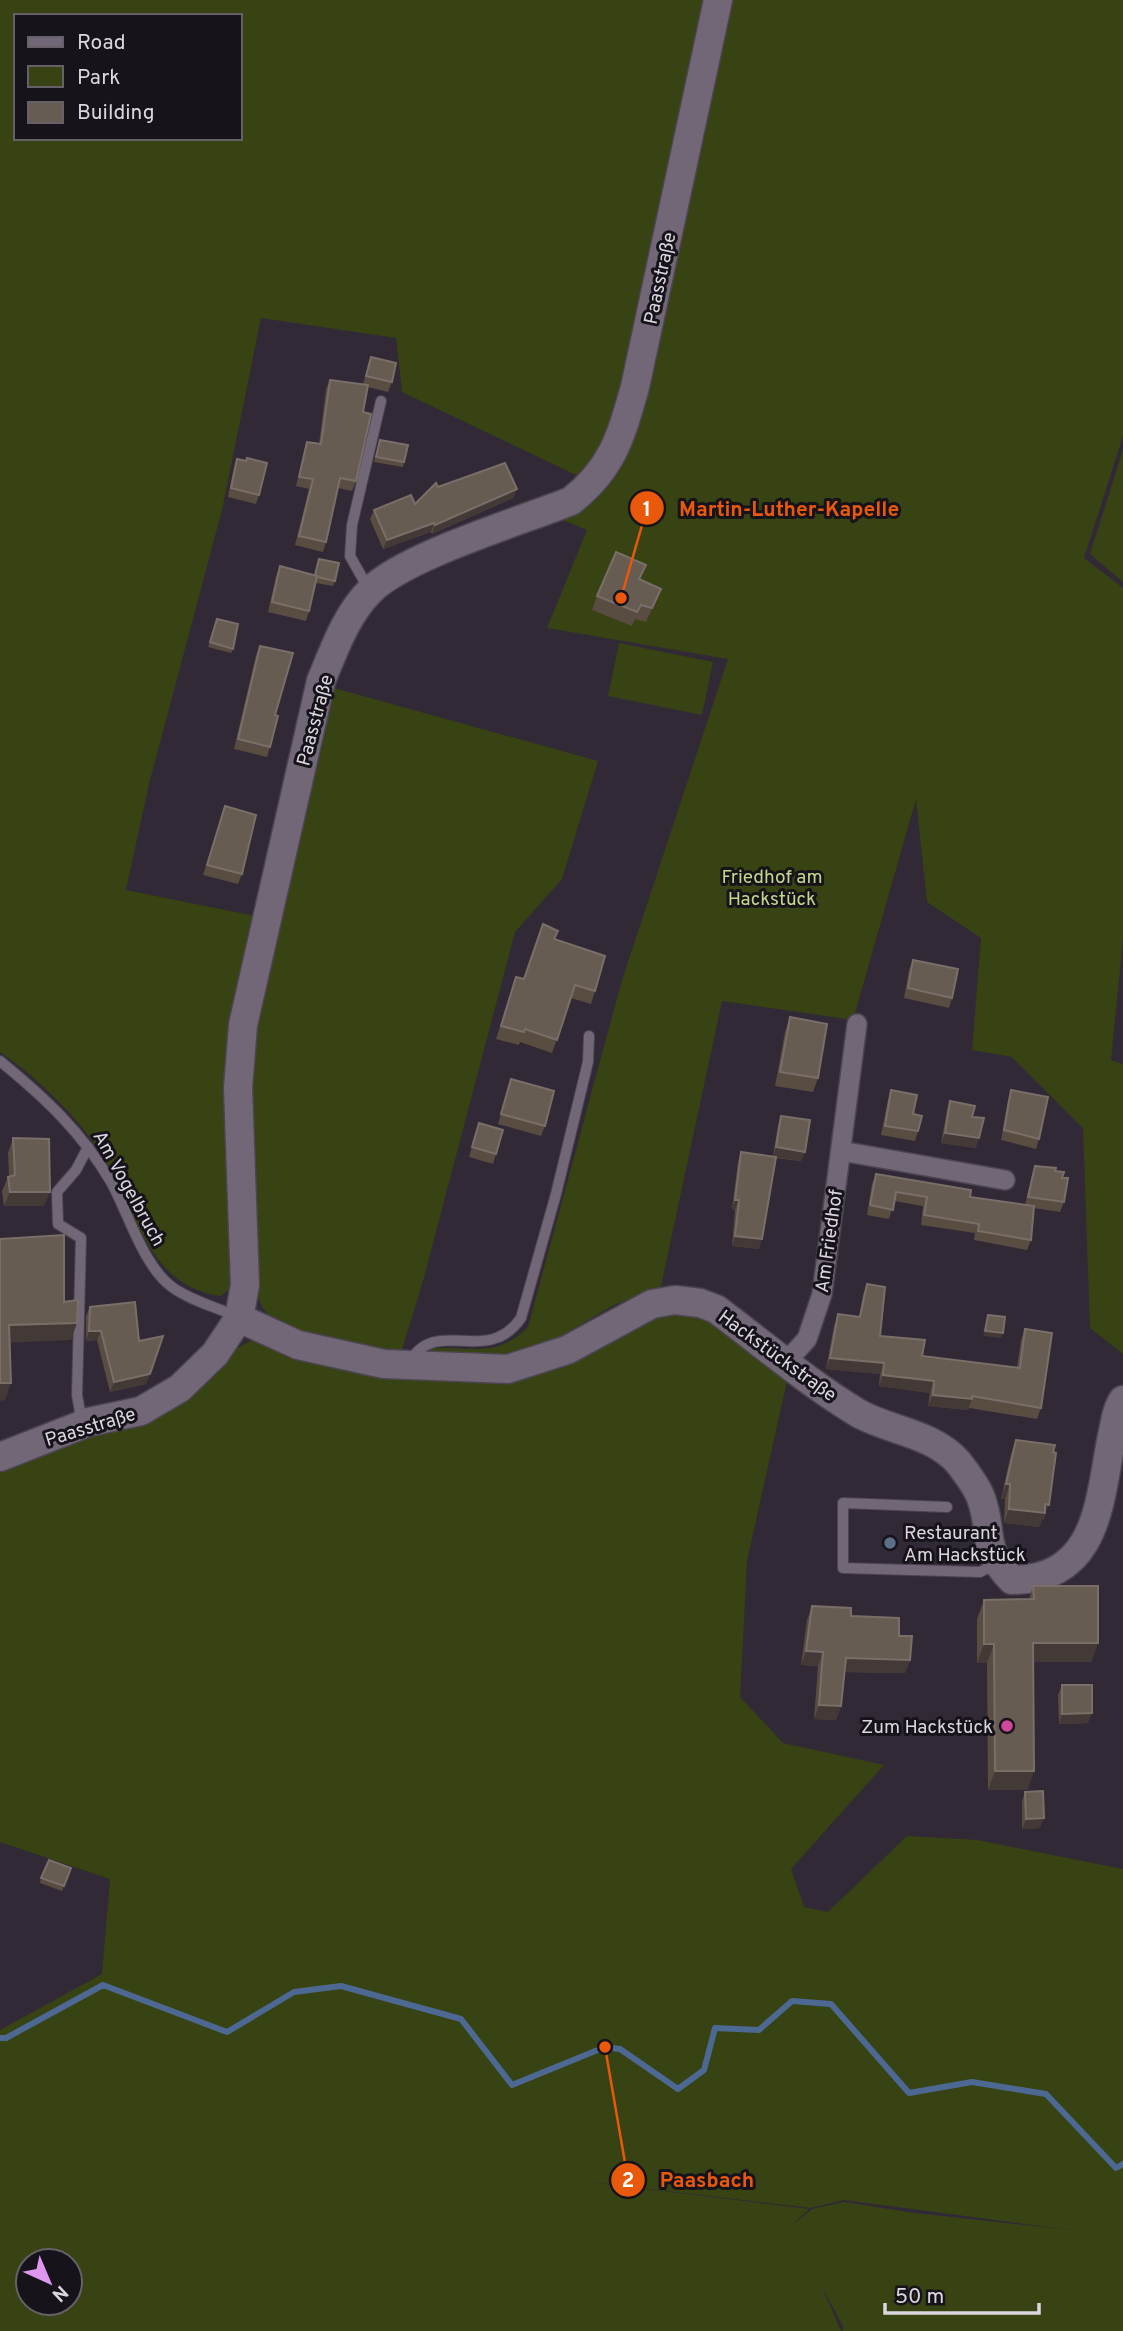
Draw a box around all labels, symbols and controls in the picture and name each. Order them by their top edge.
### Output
legend [14,14,242,140]
text: Road [77,30,126,57]
text: Park [77,65,120,92]
text: Building [77,100,155,127]
street label: Paasstraße [640,230,682,327]
callout: Martin-Luther-Kapelle [629,487,913,529]
text: 1 [643,497,651,524]
text: Martin-Luther-Kapelle [679,497,899,524]
street label: Paasstraße [292,672,340,769]
park label: Friedhof am Hackstück [721,866,823,912]
street label: Am Vogelbruch [87,1127,170,1251]
street label: Am Friedhof [811,1188,849,1294]
street label: Hackstückstraße [713,1306,841,1408]
street label: Paasstraße [42,1403,139,1453]
place label: Restaurant Am Hackstück [904,1522,1026,1568]
marker: Restaurant Am Hackstück [882,1535,898,1551]
place label: Zum Hackstück [861,1716,993,1740]
marker: Zum Hackstück [999,1718,1015,1734]
callout: Paasbach [611,2159,768,2201]
text: 2 [622,2168,634,2195]
text: Paasbach [660,2168,754,2195]
north arrow [14,2247,84,2317]
scale bar [885,2272,1039,2316]
text: N [46,2279,73,2306]
text: 50 m [895,2284,944,2311]

